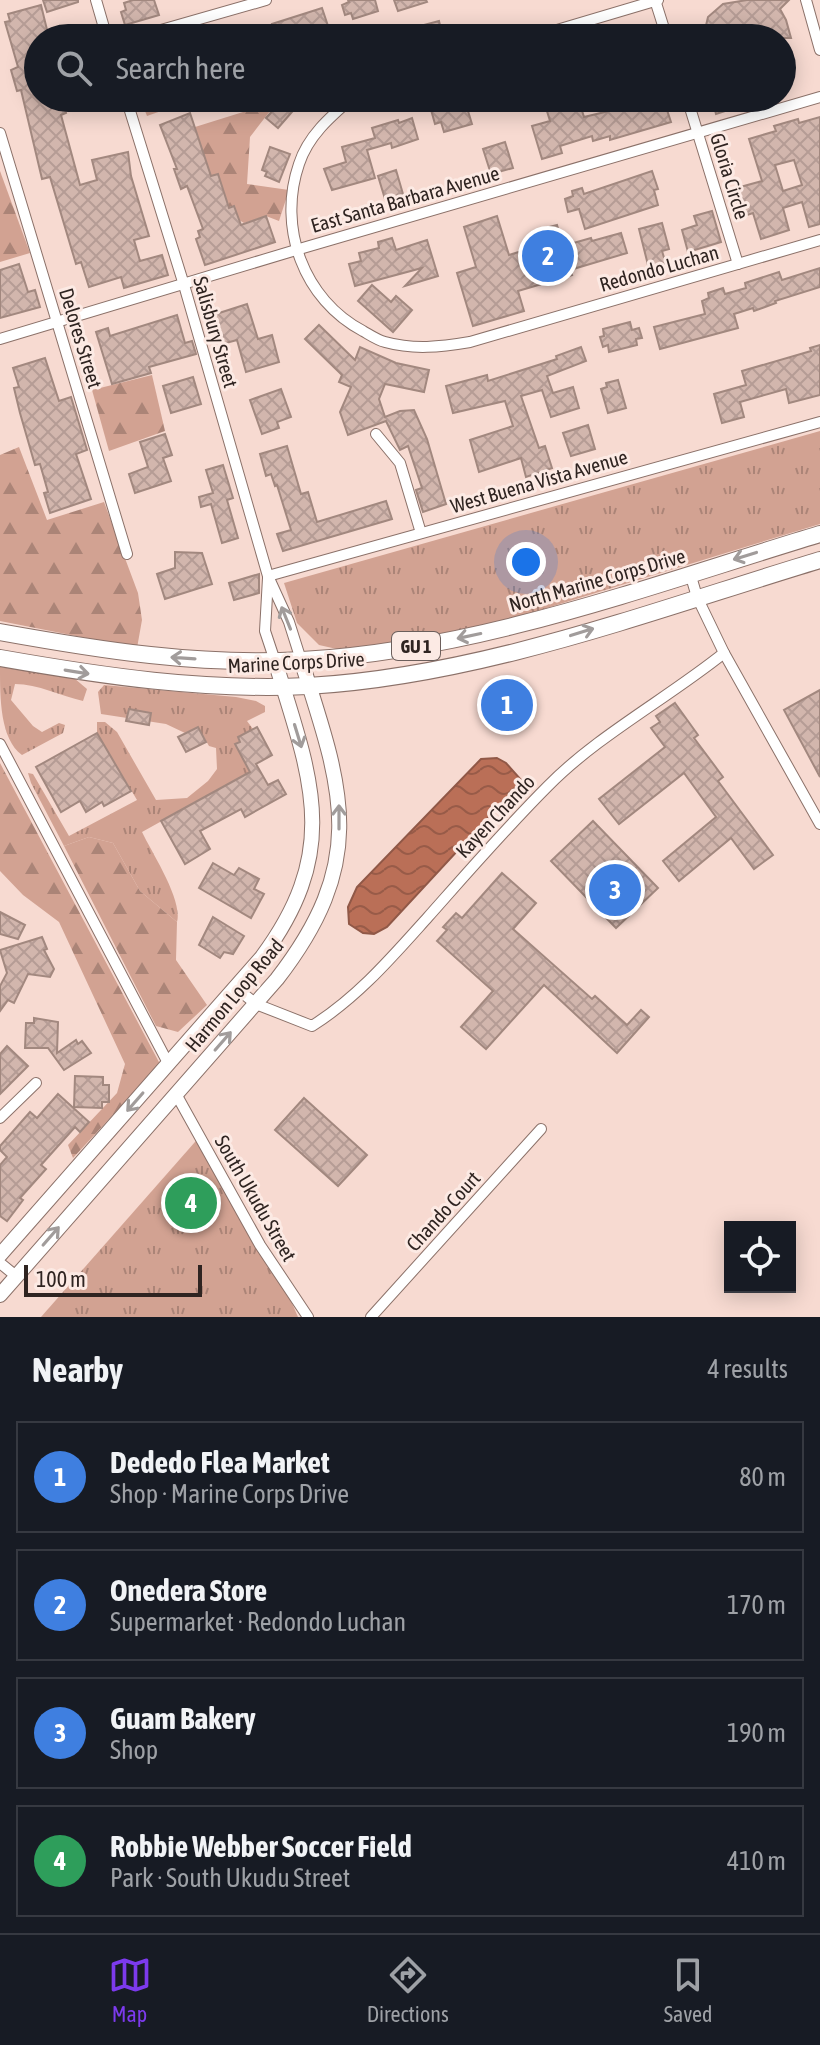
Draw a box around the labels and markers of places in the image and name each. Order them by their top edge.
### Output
pin: 2 [522,226,574,286]
pin: 1 [481,675,533,735]
pin: 3 [589,860,641,920]
pin: 4 [165,1173,217,1233]

